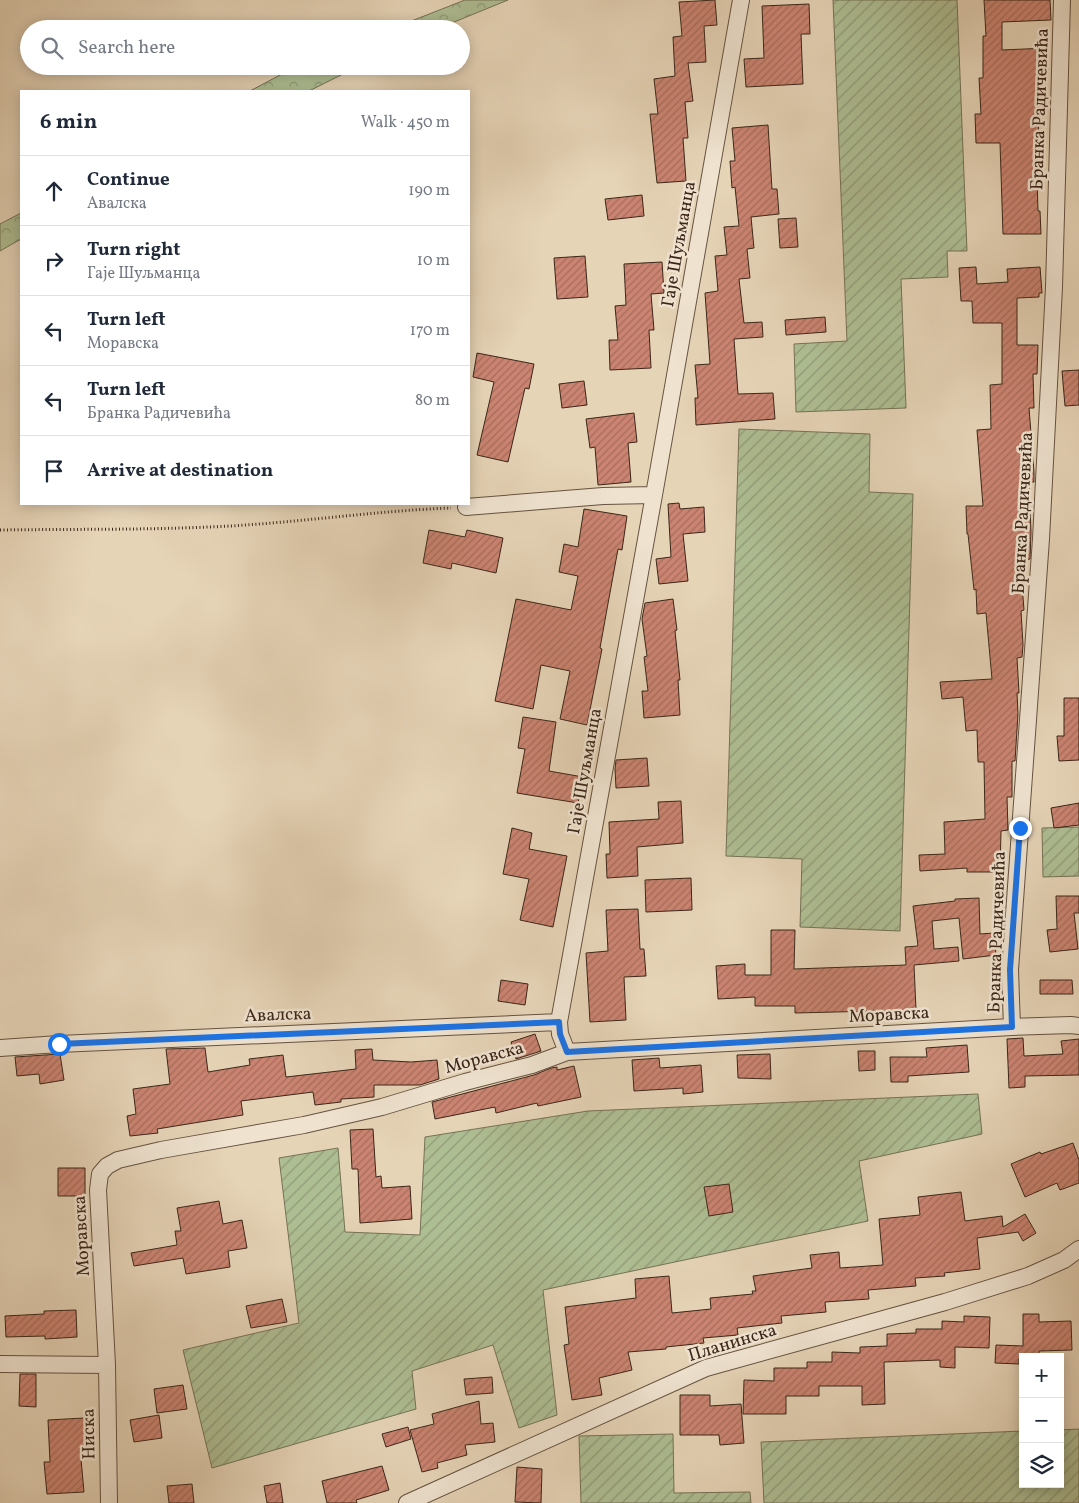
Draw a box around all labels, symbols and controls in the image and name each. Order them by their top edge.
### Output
search box [20,20,470,75]
street label: Бранка Радичевића [1025,28,1056,190]
icon: search [38,34,66,62]
text: Search here [78,35,175,61]
text: 6 min [40,108,97,137]
text: Walk · 450 m [361,112,450,134]
text: Continue [87,167,170,193]
icon: ahead [40,177,68,205]
street label: Гаје Шуљманца [656,179,703,309]
text: 190 m [408,180,450,202]
text: Авалска [87,193,147,215]
text: Turn right [87,237,180,263]
icon: right [40,247,68,275]
text: 10 m [417,250,450,272]
text: Гаје Шуљманца [87,263,200,285]
text: Turn left [87,307,166,333]
icon: left [40,317,68,345]
text: 170 m [410,320,450,342]
text: Моравска [87,333,159,355]
text: Turn left [87,377,166,403]
icon: left [40,387,68,415]
text: 80 m [415,390,450,412]
text: Бранка Радичевића [87,403,231,425]
street label: Бранка Радичевића [1007,431,1040,595]
icon: arrive [40,457,68,485]
text: Arrive at destination [87,458,273,484]
street label: Гаје Шуљманца [562,706,609,836]
route end [1009,817,1032,840]
street label: Бранка Радичевића [982,851,1013,1013]
street label: Моравска [848,1001,930,1030]
street label: Авалска [244,1002,312,1029]
route start [48,1033,71,1056]
street label: Моравска [442,1036,527,1081]
street label: Моравска [68,1195,97,1277]
street label: Планинска [685,1318,780,1369]
map controls [1019,1353,1064,1488]
button: + [1019,1353,1064,1398]
button: − [1019,1398,1064,1443]
street label: Ниска [77,1408,102,1460]
button: layers [1019,1443,1064,1488]

